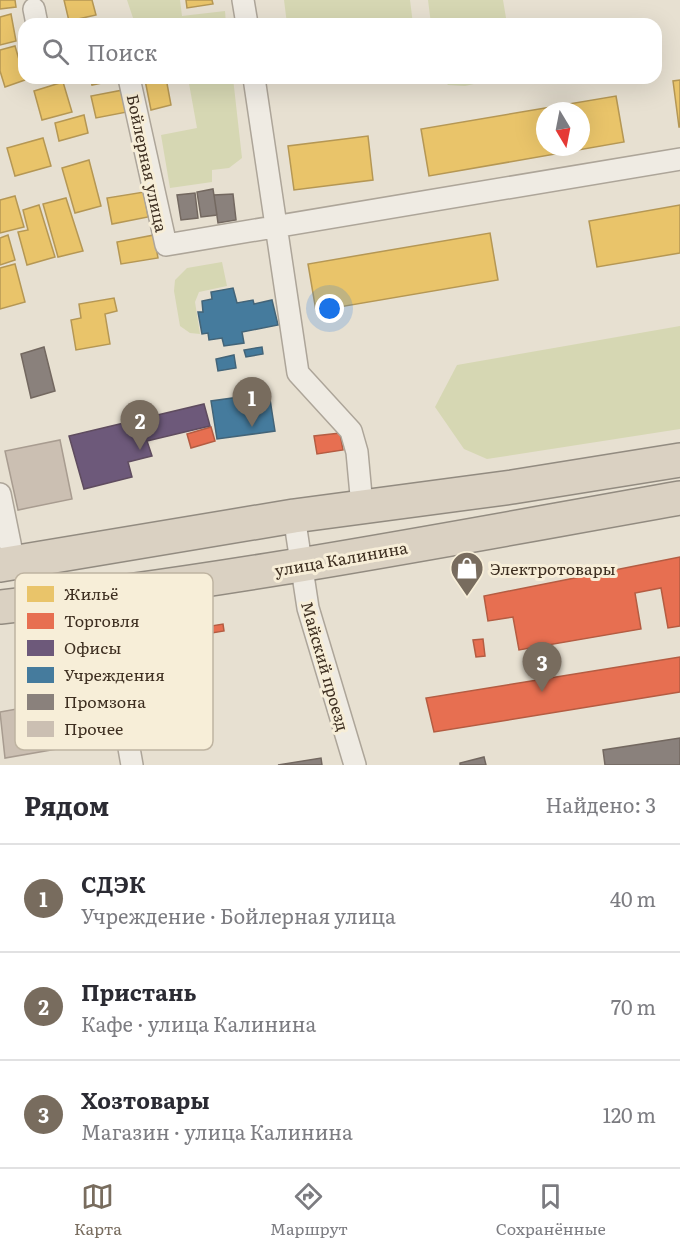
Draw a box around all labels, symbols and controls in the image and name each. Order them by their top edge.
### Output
search box [18,18,662,84]
icon: search [39,35,72,68]
text: Поиск [87,35,157,68]
street label: Бойлерная улица [122,92,174,235]
north arrow [536,102,590,156]
your location [315,294,344,323]
pin: 1 [232,378,272,427]
pin: 2 [120,400,160,450]
street label: улица Калинина [273,534,410,582]
shop icon: Электротовары [449,550,485,597]
place label: Электротовары [490,556,616,580]
legend [15,573,213,750]
text: Жильё [64,581,118,605]
street label: Майский проезд [296,598,356,734]
text: Торговля [64,608,140,632]
text: Офисы [64,635,121,659]
pin: 3 [522,642,562,692]
text: Учреждения [64,662,165,686]
text: Промзона [64,689,146,713]
text: Прочее [64,716,123,740]
text: Рядом [24,785,109,824]
text: Найдено: 3 [546,789,656,819]
text: СДЭК [81,867,146,900]
text: 1 [39,883,48,913]
text: 40 m [610,883,656,913]
text: Учреждение · Бойлерная улица [81,900,396,930]
text: Пристань [81,975,197,1008]
text: 2 [38,991,49,1021]
text: 70 m [611,991,656,1021]
text: Кафе · улица Калинина [81,1008,316,1038]
text: Хозтовары [81,1083,210,1116]
text: 3 [38,1099,49,1129]
text: 120 m [603,1099,656,1129]
text: Магазин · улица Калинина [81,1116,353,1146]
tab: Карта [74,1180,122,1240]
tab: Маршрут [270,1180,348,1240]
tab: Сохранённые [496,1180,606,1240]

